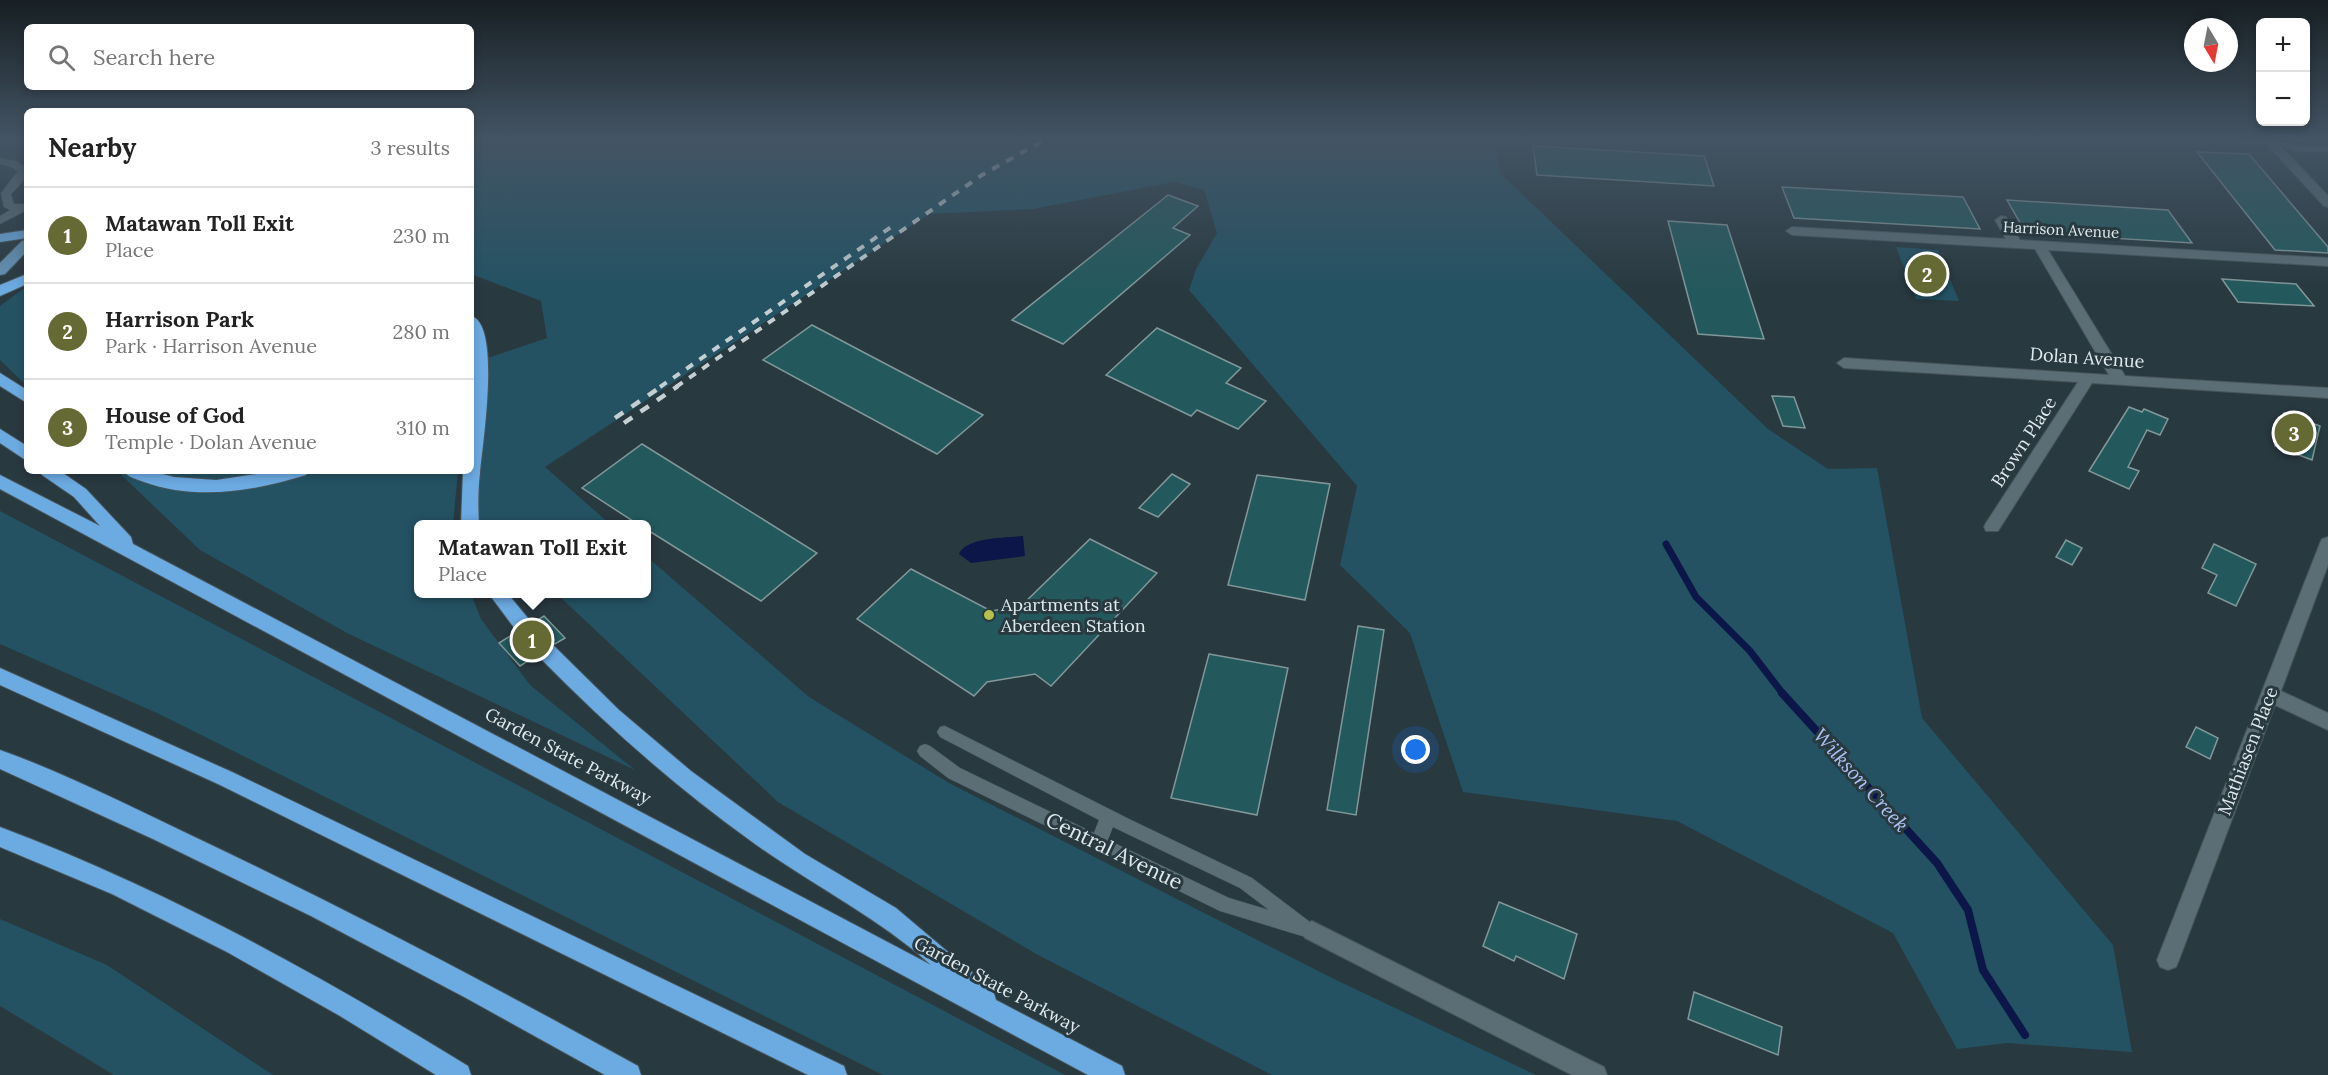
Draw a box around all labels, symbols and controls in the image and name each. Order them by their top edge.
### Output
north arrow [2184,18,2238,72]
map controls [2256,18,2310,126]
button: + [2256,18,2310,72]
search box [24,24,474,90]
icon: search [45,41,78,74]
text: Search here [93,43,215,71]
button: − [2256,72,2310,126]
text: Nearby [48,131,136,164]
text: 3 results [371,135,450,160]
text: Matawan Toll Exit [105,209,294,237]
street label: Harrison Avenue [2002,217,2120,242]
text: 1 [63,223,72,248]
text: 230 m [393,223,450,248]
text: Place [105,237,154,262]
pin: 2 [1908,252,1946,296]
text: Harrison Park [105,305,254,333]
text: 2 [62,319,73,344]
text: 280 m [392,319,450,344]
text: Park · Harrison Avenue [105,333,317,358]
street label: Dolan Avenue [2029,342,2145,373]
street label: Brown Place [1986,392,2062,491]
text: House of God [105,401,245,429]
pin: 3 [2274,410,2314,456]
text: 3 [62,415,73,440]
text: 310 m [396,415,450,440]
text: Temple · Dolan Avenue [105,429,317,454]
popup [414,520,651,598]
text: Matawan Toll Exit [438,533,627,561]
text: Place [438,561,487,586]
place label: Apartments at Aberdeen Station [1000,593,1146,637]
marker: Apartments at Aberdeen Station [982,608,996,622]
pin: 1 [512,618,552,662]
street label: Mathiasen Place [2212,683,2283,818]
street label: Garden State Parkway [481,702,656,809]
water label: Wilkson Creek [1808,723,1914,837]
your location [1401,735,1430,764]
street label: Central Avenue [1041,806,1187,895]
street label: Garden State Parkway [910,931,1085,1038]

